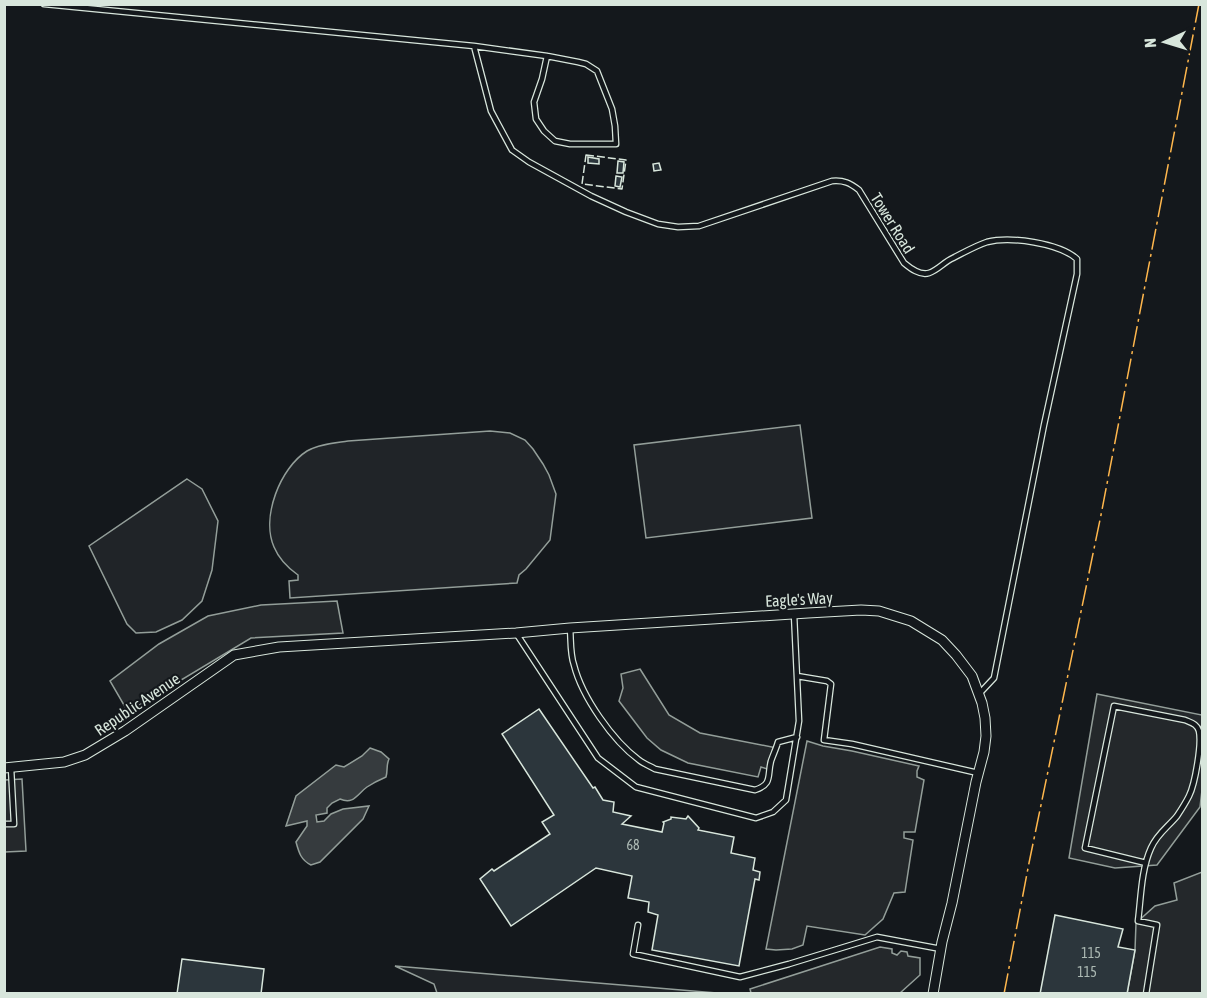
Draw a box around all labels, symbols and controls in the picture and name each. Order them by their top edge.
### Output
north arrow [1135,12,1195,72]
text: N [1141,38,1159,48]
street label: Tower Road [867,190,919,256]
street label: Eagle's Way [765,588,834,611]
street label: Republic Avenue [91,669,183,740]
house number: 68 [626,837,640,853]
house number: 115 [1081,945,1101,961]
house number: 115 [1077,964,1097,980]

